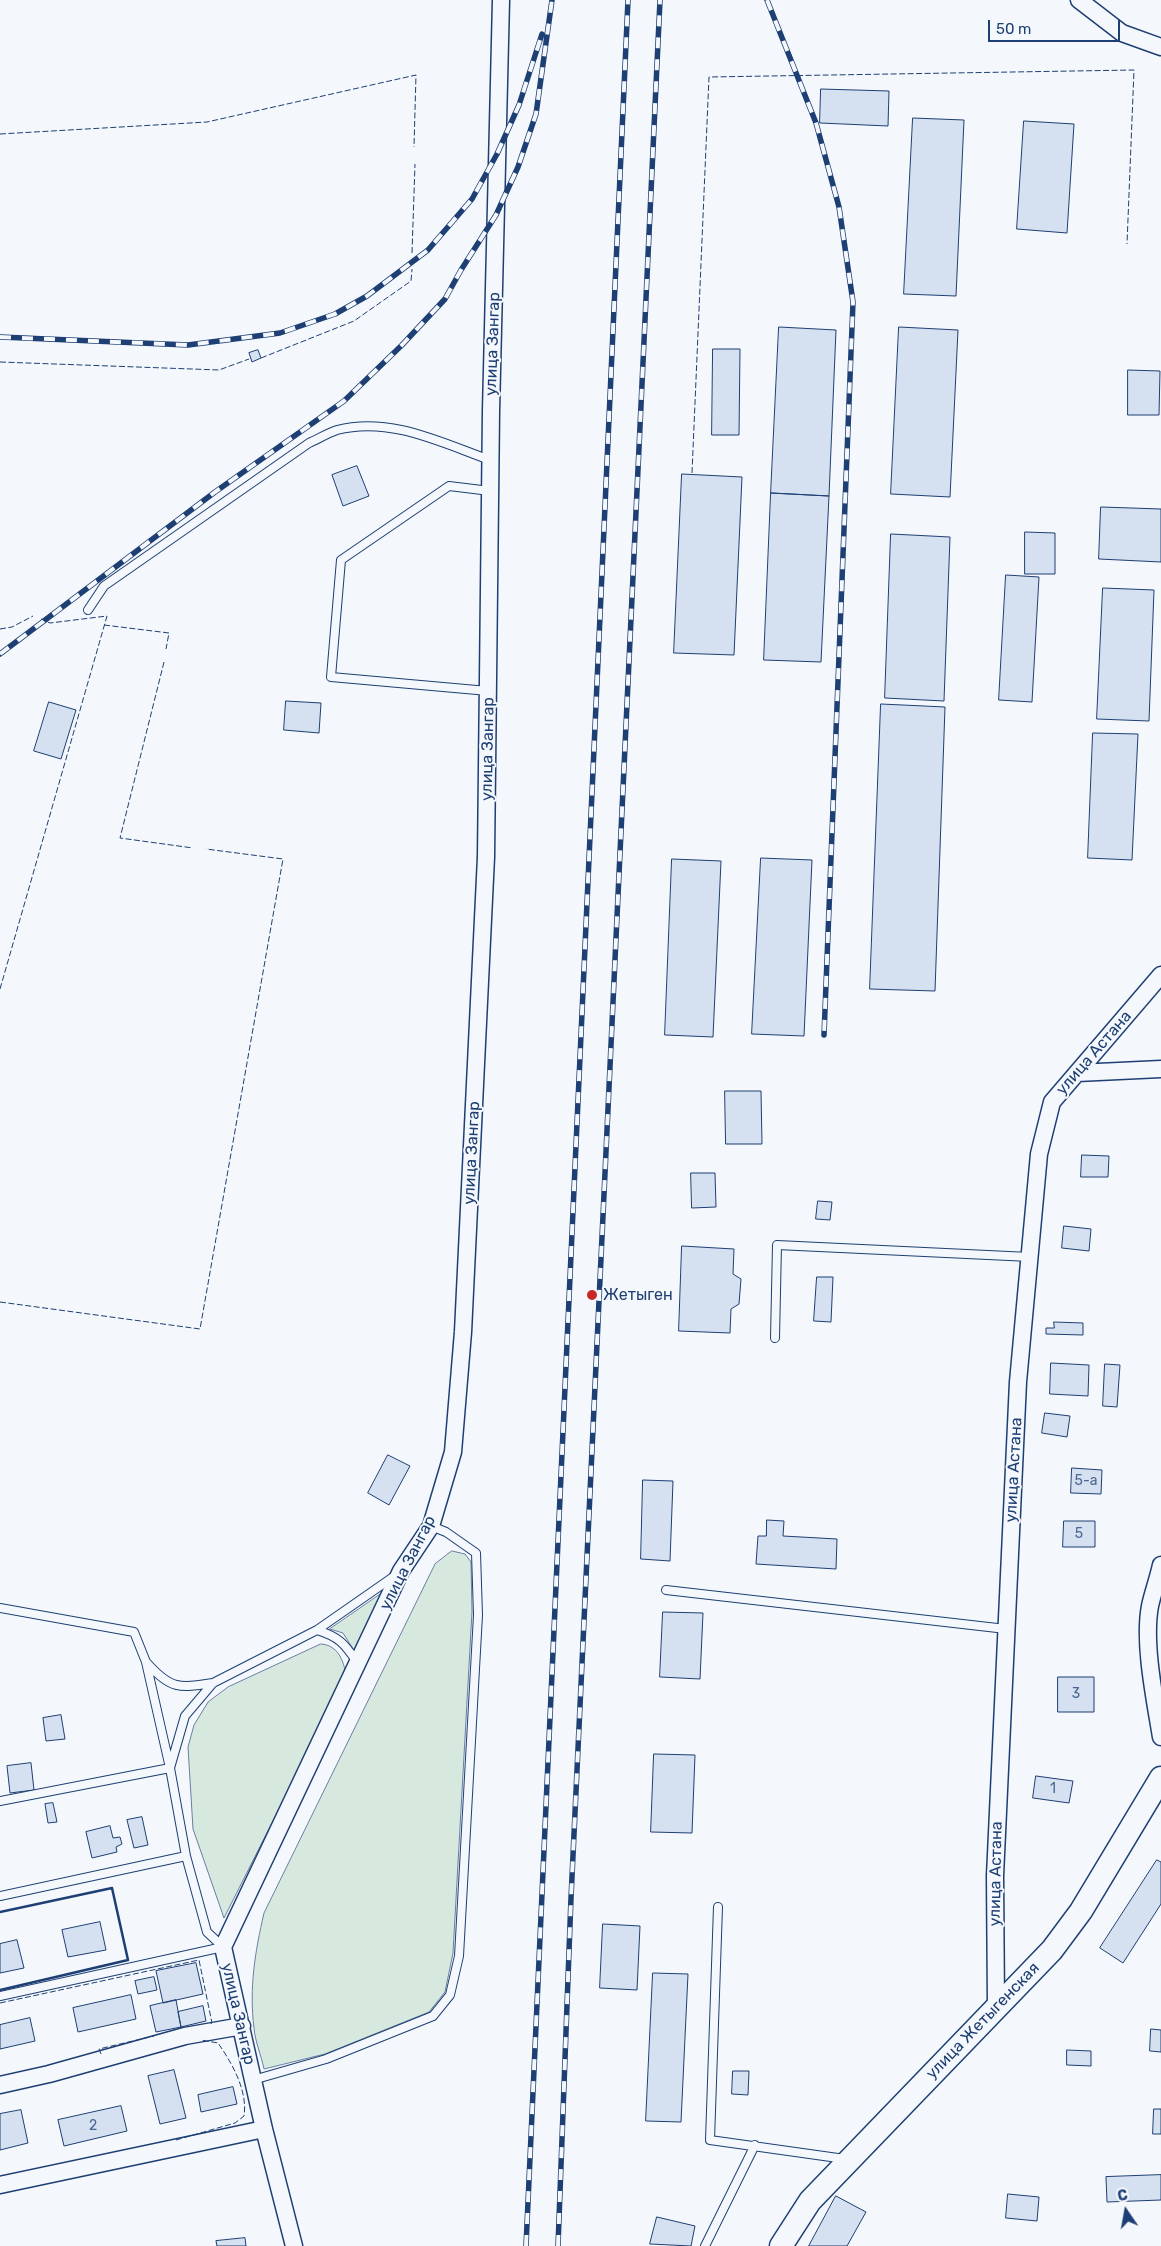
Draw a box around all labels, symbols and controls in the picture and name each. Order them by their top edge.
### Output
scale bar [991,10,1124,42]
text: 50 m [996,20,1031,38]
street label: улица Зангар [482,292,504,396]
street label: улица Зангар [477,697,499,801]
street label: улица Астана [1052,1007,1136,1099]
street label: улица Зангар [460,1101,484,1205]
place label: Жетыген [603,1285,673,1305]
marker: Жетыген [585,1288,599,1302]
street label: улица Астана [1002,1417,1026,1523]
house number: 5-а [1075,1473,1097,1489]
street label: улица Зангар [376,1512,440,1614]
house number: 5 [1075,1526,1083,1542]
house number: 3 [1072,1686,1080,1702]
house number: 1 [1050,1781,1056,1797]
street label: улица Астана [985,1821,1007,1927]
street label: улица Жетыгенская [922,1959,1044,2083]
street label: улица Зангар [217,1961,259,2067]
house number: 2 [89,2118,97,2134]
north arrow [1101,2186,1151,2236]
text: С [1116,2187,1129,2205]

